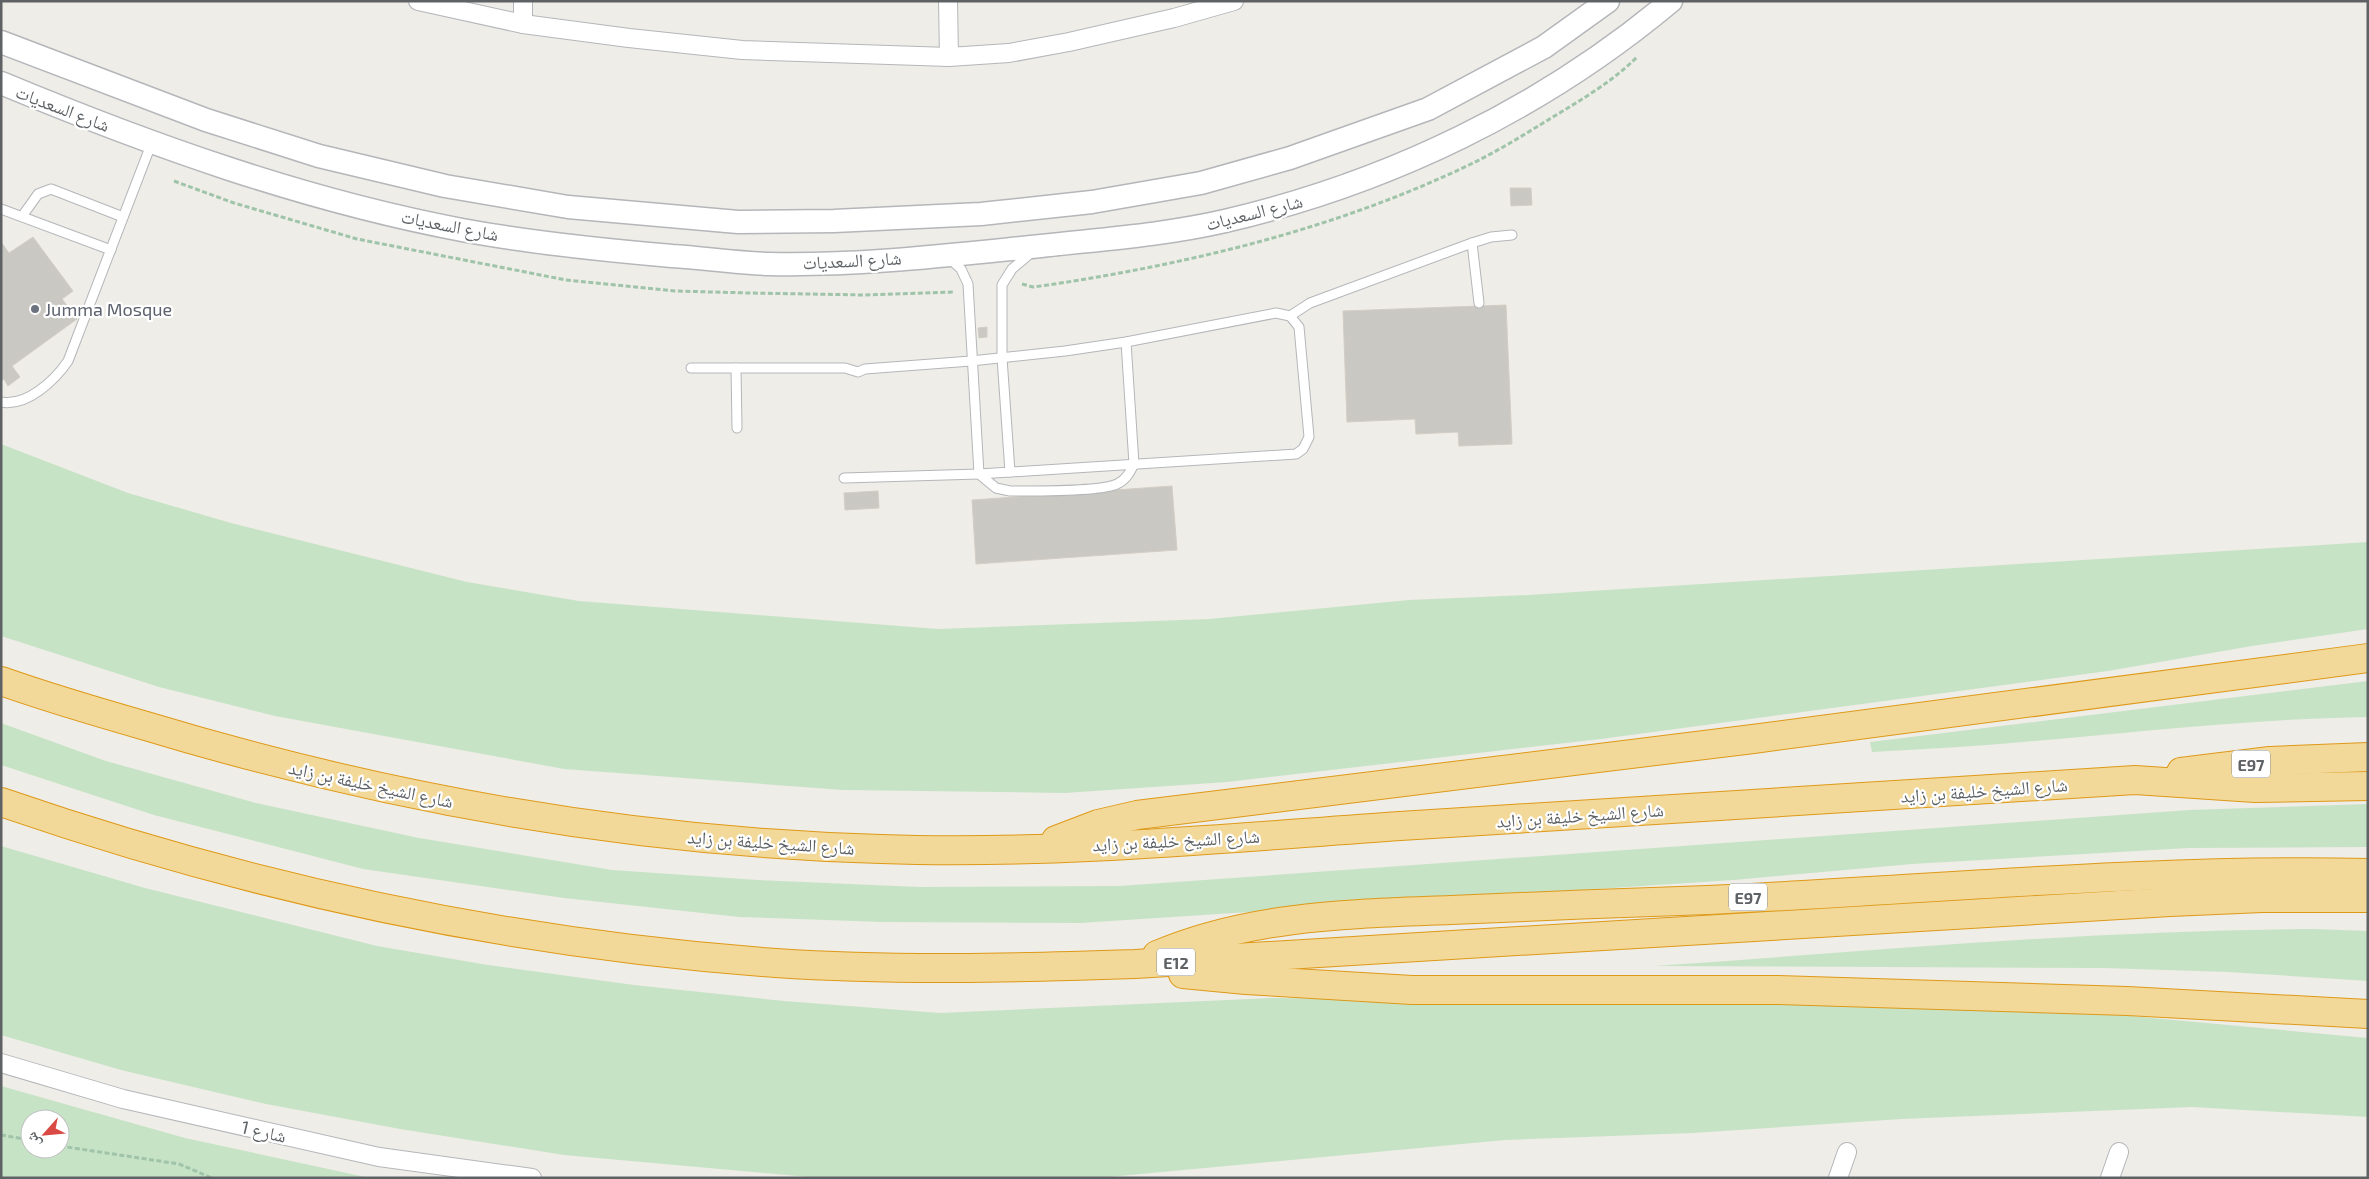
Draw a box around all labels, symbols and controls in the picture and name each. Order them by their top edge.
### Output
street label: شارع السعديات [13,80,113,137]
street label: شارع السعديات [1203,189,1305,236]
street label: شارع السعديات [399,205,501,246]
street label: شارع السعديات [802,246,902,275]
place label: Jumma Mosque [45,298,172,320]
marker: Jumma Mosque [29,303,41,315]
road number: E97 [2232,751,2270,778]
street label: شارع الشيخ خليفة بن زايد [286,756,455,814]
street label: شارع الشيخ خليفة بن زايد [1900,773,2069,809]
street label: شارع الشيخ خليفة بن زايد [1496,798,1665,834]
street label: شارع الشيخ خليفة بن زايد [686,825,855,861]
street label: شارع الشيخ خليفة بن زايد [1092,825,1260,857]
road number: E97 [1729,884,1767,910]
road number: E12 [1157,949,1195,976]
north arrow [20,1109,70,1159]
street label: شارع 1 [239,1115,289,1148]
text: ش [22,1129,45,1151]

